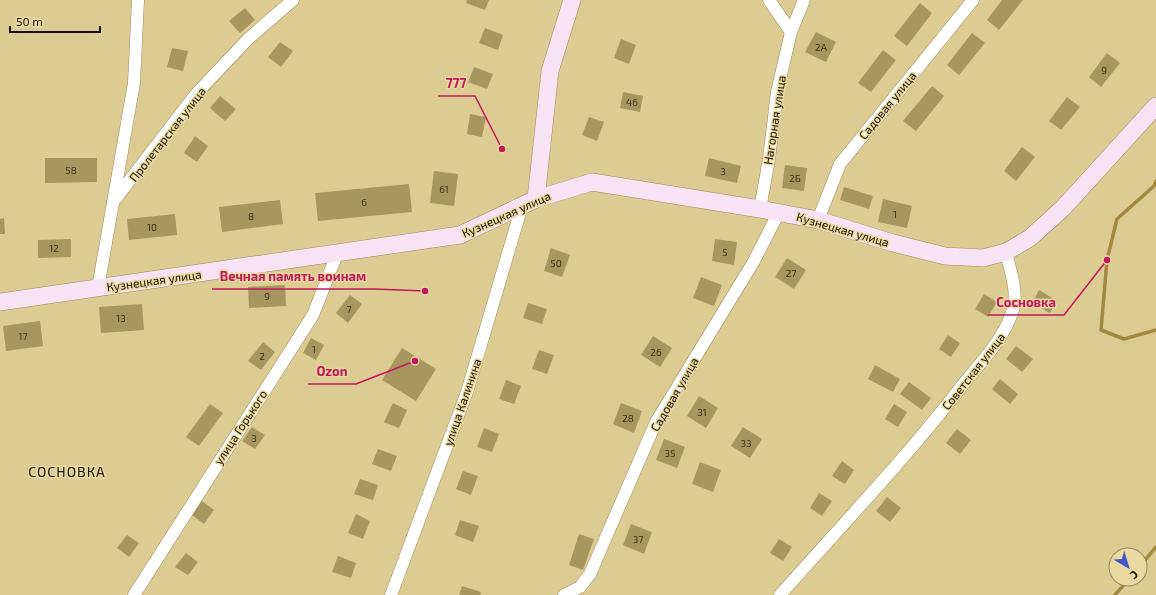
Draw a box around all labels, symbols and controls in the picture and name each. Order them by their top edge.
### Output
scale bar [10,8,100,34]
text: 50 m [16,14,43,28]
house number: 2А [815,41,828,53]
house number: 9 [1101,64,1107,76]
street label: Садовая улица [855,68,919,142]
callout: 777 [438,71,475,96]
street label: Нагорная улица [760,74,789,166]
text: 777 [446,75,466,91]
street label: Пролетарская улица [126,84,209,185]
house number: 46 [626,96,638,108]
house number: 58 [65,164,77,176]
house number: 3 [720,165,726,177]
house number: 2Б [789,172,801,184]
house number: 61 [439,183,449,195]
street label: Кузнецкая улица [459,188,553,241]
house number: 6 [361,196,367,208]
house number: 1 [893,208,897,220]
street label: Кузнецкая улица [795,209,891,250]
house number: 8 [248,210,254,222]
house number: 10 [147,221,157,233]
house number: 12 [49,242,59,254]
house number: 5 [722,246,728,258]
house number: 50 [550,257,562,269]
callout: Вечная память воинам [212,264,374,289]
street label: Кузнецкая улица [106,266,203,295]
house number: 27 [786,267,796,279]
text: Вечная память воинам [220,268,366,284]
house number: 9 [264,290,270,302]
callout: Сосновка [988,290,1064,315]
text: Сосновка [996,294,1056,310]
house number: 7 [346,303,352,315]
house number: 13 [116,312,126,324]
house number: 17 [18,330,28,342]
street label: Советская улица [939,330,1008,413]
house number: 1 [312,343,316,355]
house number: 26 [650,346,662,358]
house number: 2 [259,350,265,362]
street label: Садовая улица [647,354,702,434]
street label: улица Калинина [440,356,484,448]
callout: Ozon [308,359,356,384]
text: Ozon [316,363,348,379]
street label: улица Горького [211,387,270,467]
house number: 31 [697,406,707,418]
house number: 28 [622,412,634,424]
house number: 3 [251,432,257,444]
house number: 33 [740,437,752,449]
house number: 35 [665,447,675,459]
district label: СОСНОВКА [28,463,106,480]
house number: 37 [633,533,643,545]
north arrow [1108,547,1148,587]
text: С [1127,568,1141,583]

